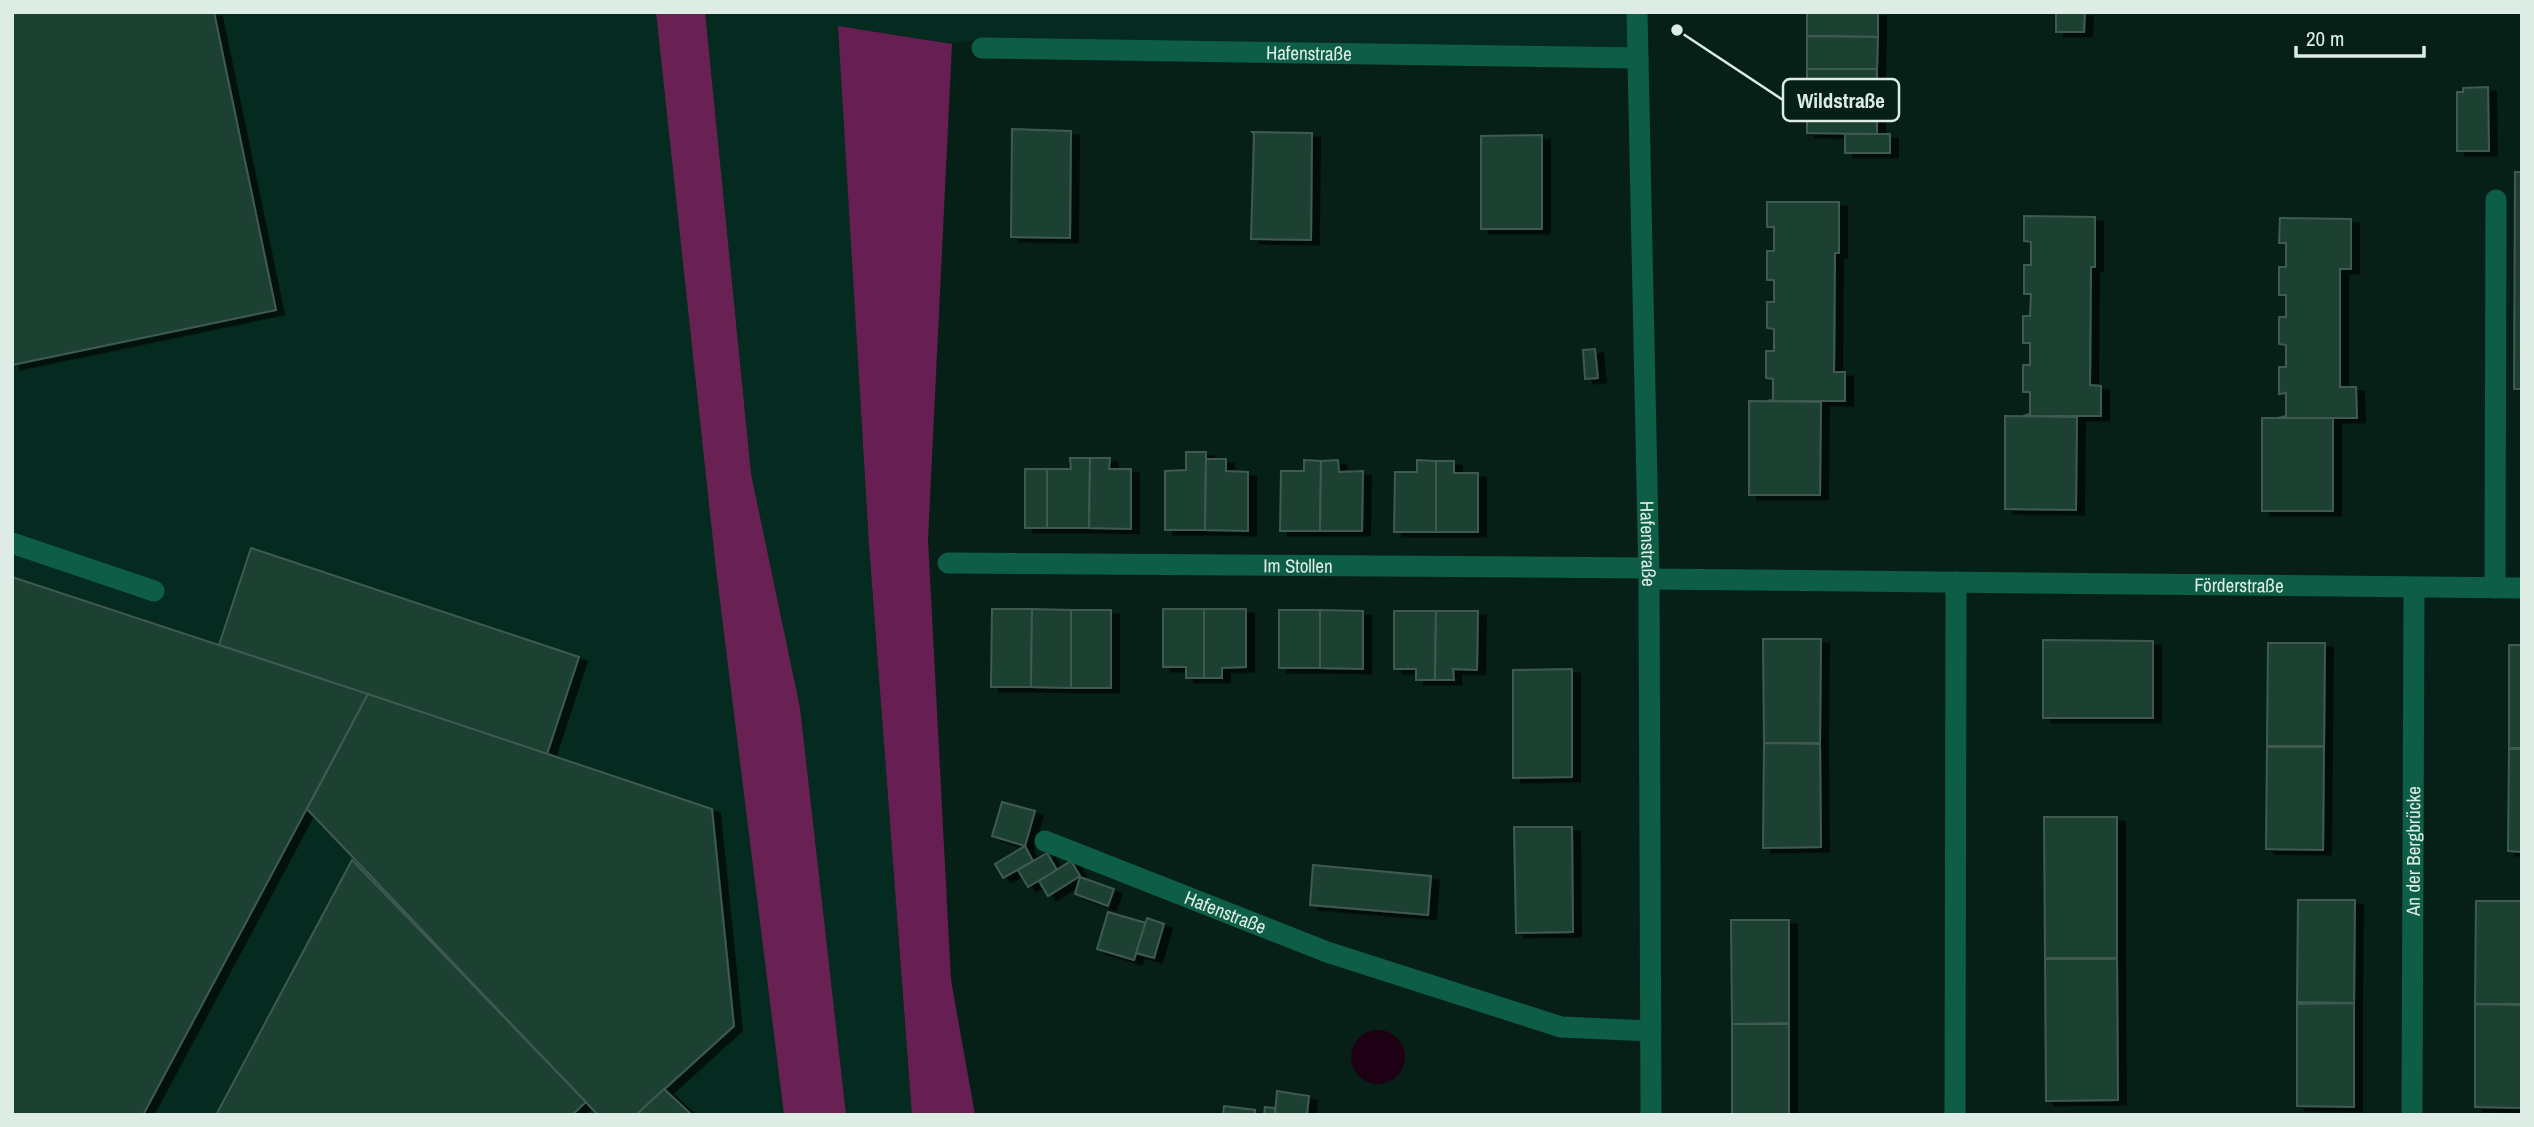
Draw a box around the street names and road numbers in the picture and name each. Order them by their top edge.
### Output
street label: Hafenstraße [1266,39,1352,67]
street label: Hafenstraße [1634,501,1662,587]
street label: Im Stollen [1263,552,1333,579]
street label: Förderstraße [2194,572,2284,599]
street label: An der Bergbrücke [2400,786,2426,917]
street label: Hafenstraße [1181,884,1270,940]

